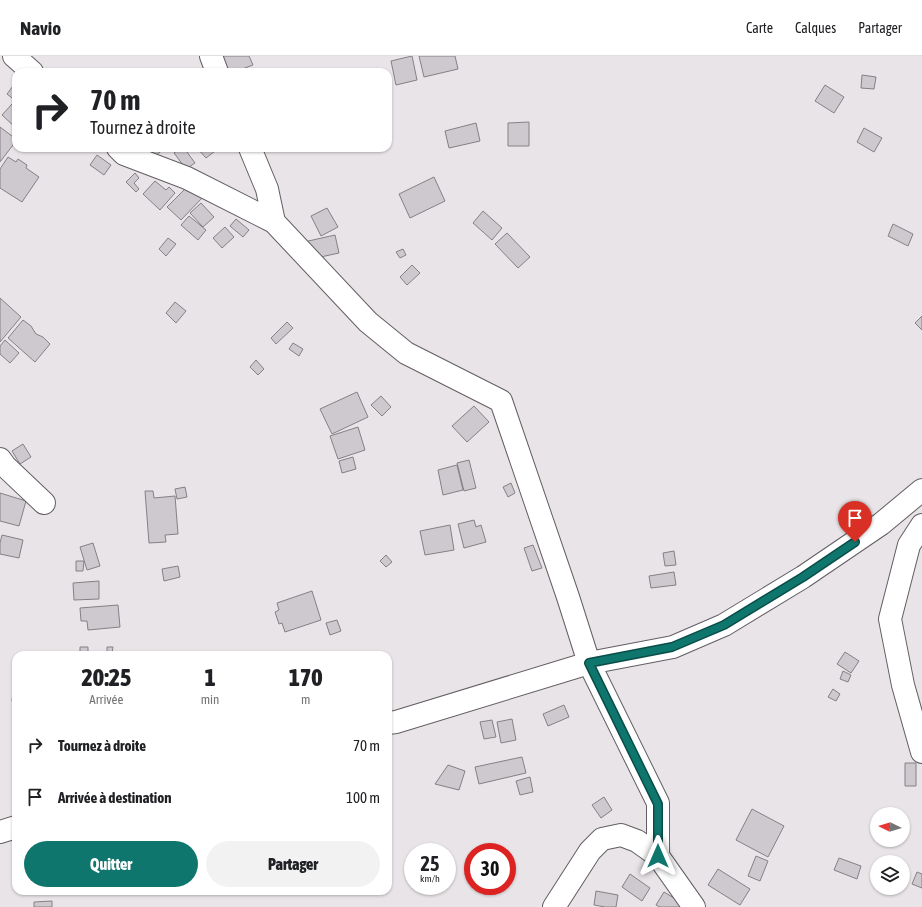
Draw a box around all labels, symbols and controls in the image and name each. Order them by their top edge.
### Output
text: Navio [20,17,61,39]
text: Carte [746,20,773,36]
text: Calques [795,20,836,36]
text: Partager [858,20,902,36]
icon: right [24,84,76,136]
text: 70 m [90,84,140,116]
text: Tournez à droite [90,117,196,138]
pin [838,501,872,542]
icon: arrive [844,507,866,529]
text: 20:25 [81,664,131,691]
text: 1 [204,664,216,691]
text: 170 [289,664,323,691]
text: Arrivée [89,692,123,707]
text: min [201,692,219,707]
text: m [301,692,310,707]
icon: right [24,734,46,756]
text: Tournez à droite [58,737,146,754]
text: 70 m [353,737,380,754]
icon: arrive [24,786,46,808]
text: Arrivée à destination [58,789,172,806]
text: 100 m [346,789,380,806]
north arrow [870,807,910,847]
map controls [870,807,910,895]
position arrow [637,835,679,877]
button: Quitter [24,841,198,887]
button: Partager [206,841,380,887]
speed limit sign: 30 [464,843,516,895]
text: 25 [421,852,439,875]
button: layers [870,855,910,895]
text: km/h [420,873,440,884]

